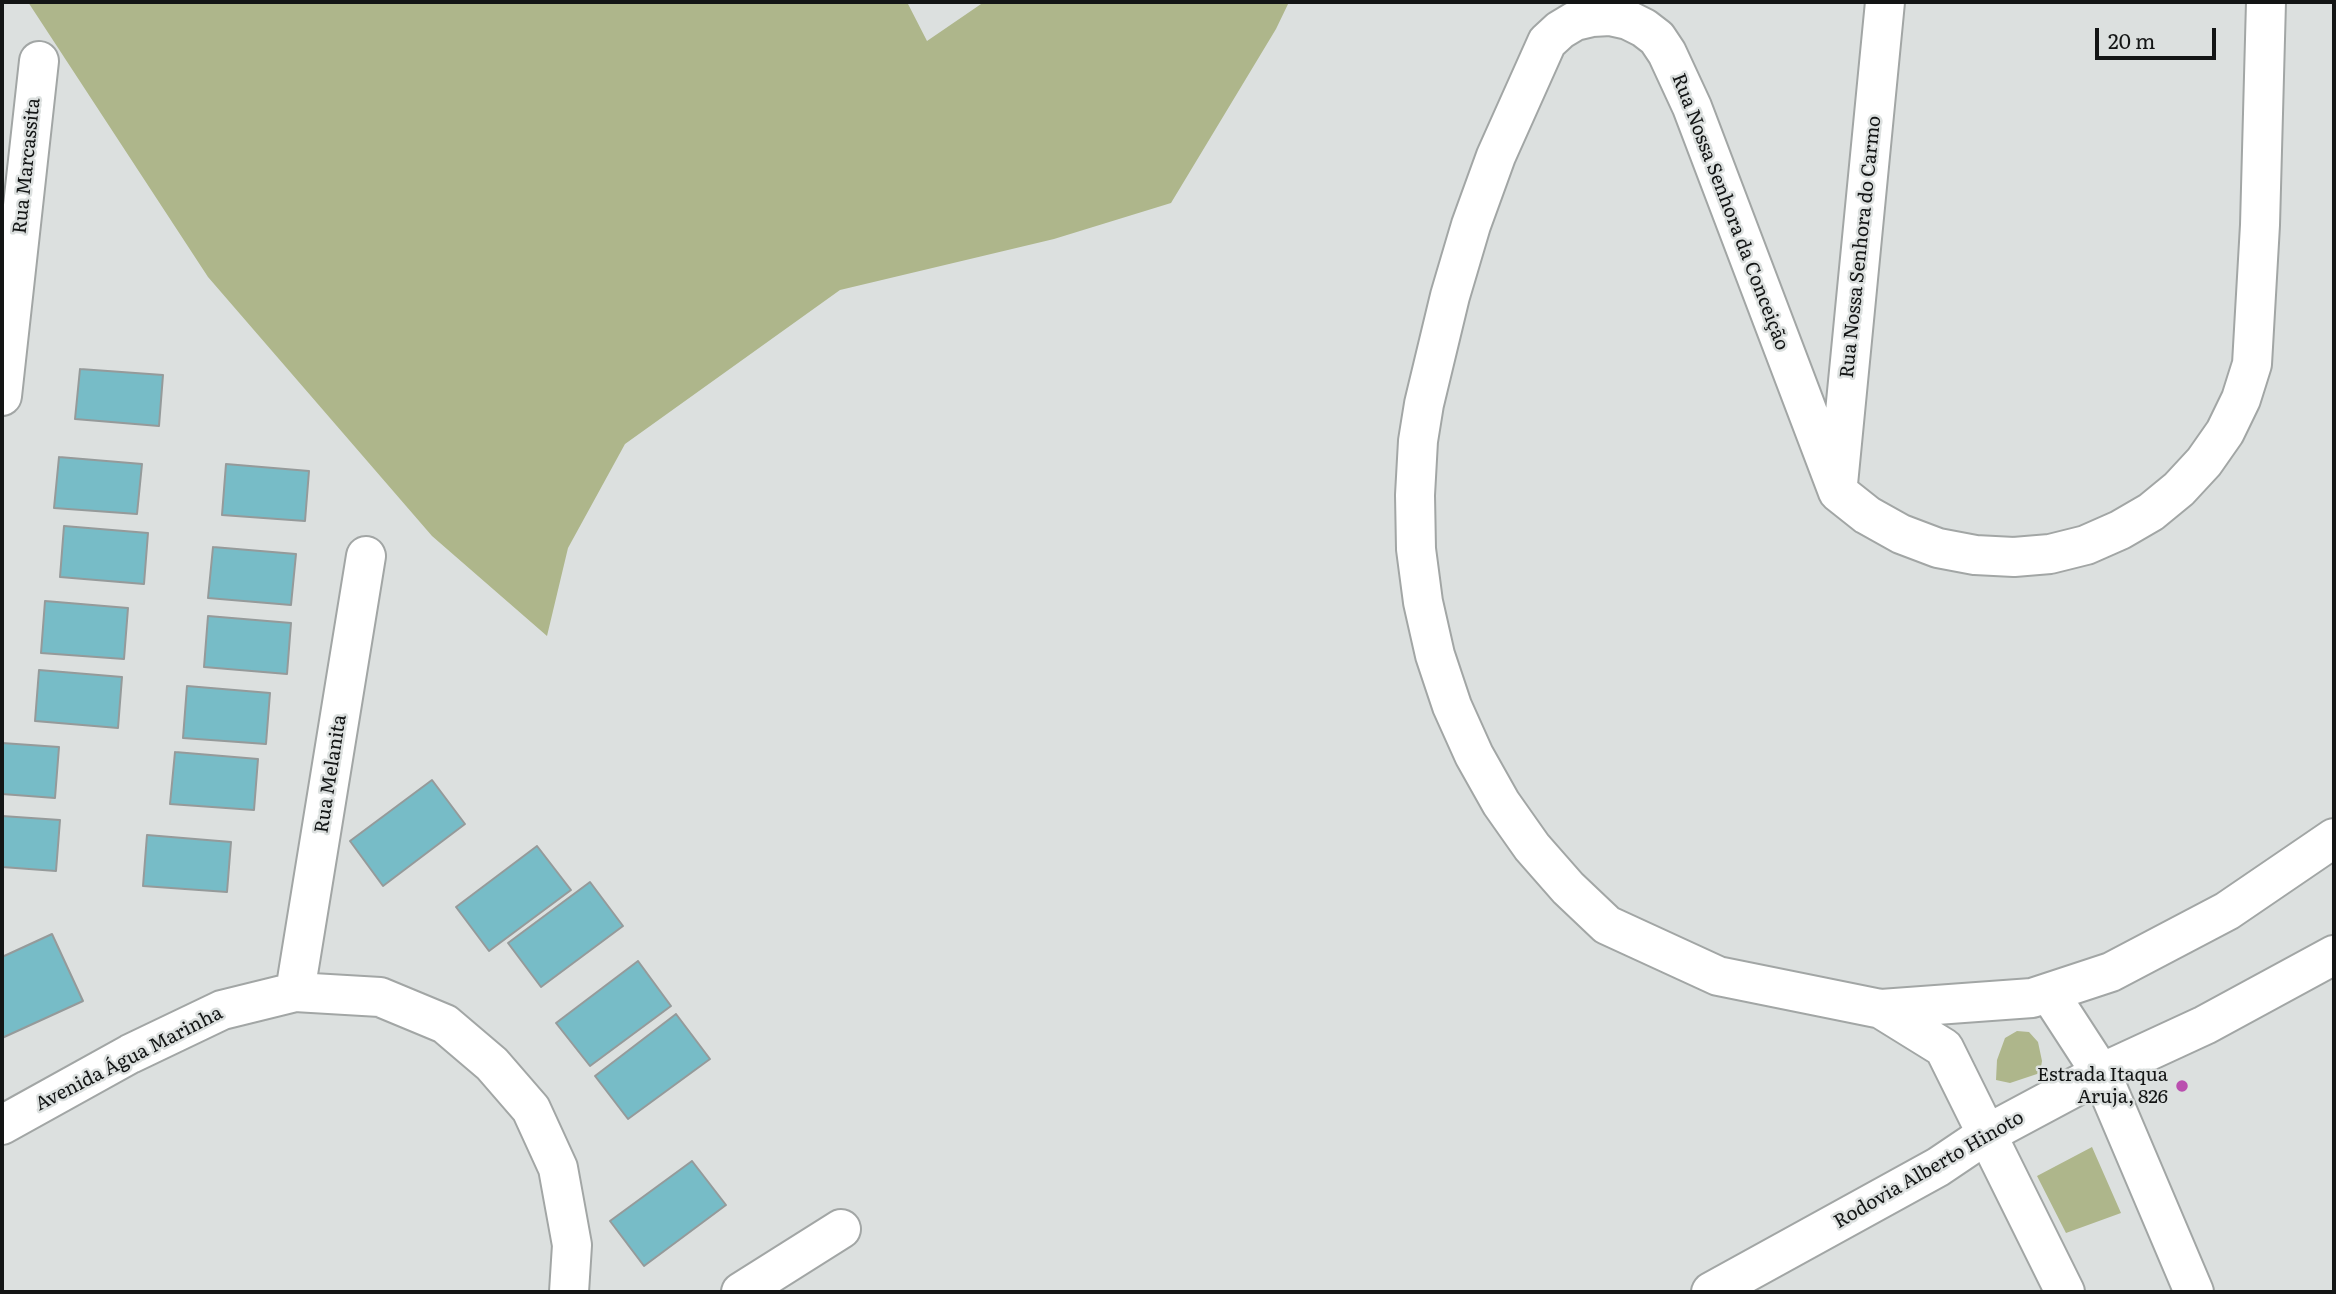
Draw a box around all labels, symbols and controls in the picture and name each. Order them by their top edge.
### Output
scale bar [2098,14,2219,58]
text: 20 m [2108,24,2155,55]
street label: Rua Nossa Senhora da Conceição [1667,70,1793,354]
street label: Rua Marcassita [9,97,45,235]
street label: Rua Nossa Senhora do Carmo [1836,115,1886,379]
street label: Rua Melanita [310,713,352,835]
street label: Avenida Água Marinha [31,1002,227,1116]
place label: Estrada Itaqua Aruja, 826 [2037,1064,2168,1108]
marker: Estrada Itaqua Aruja, 826 [2174,1078,2190,1094]
street label: Rodovia Alberto Hinoto [1830,1106,2028,1234]

